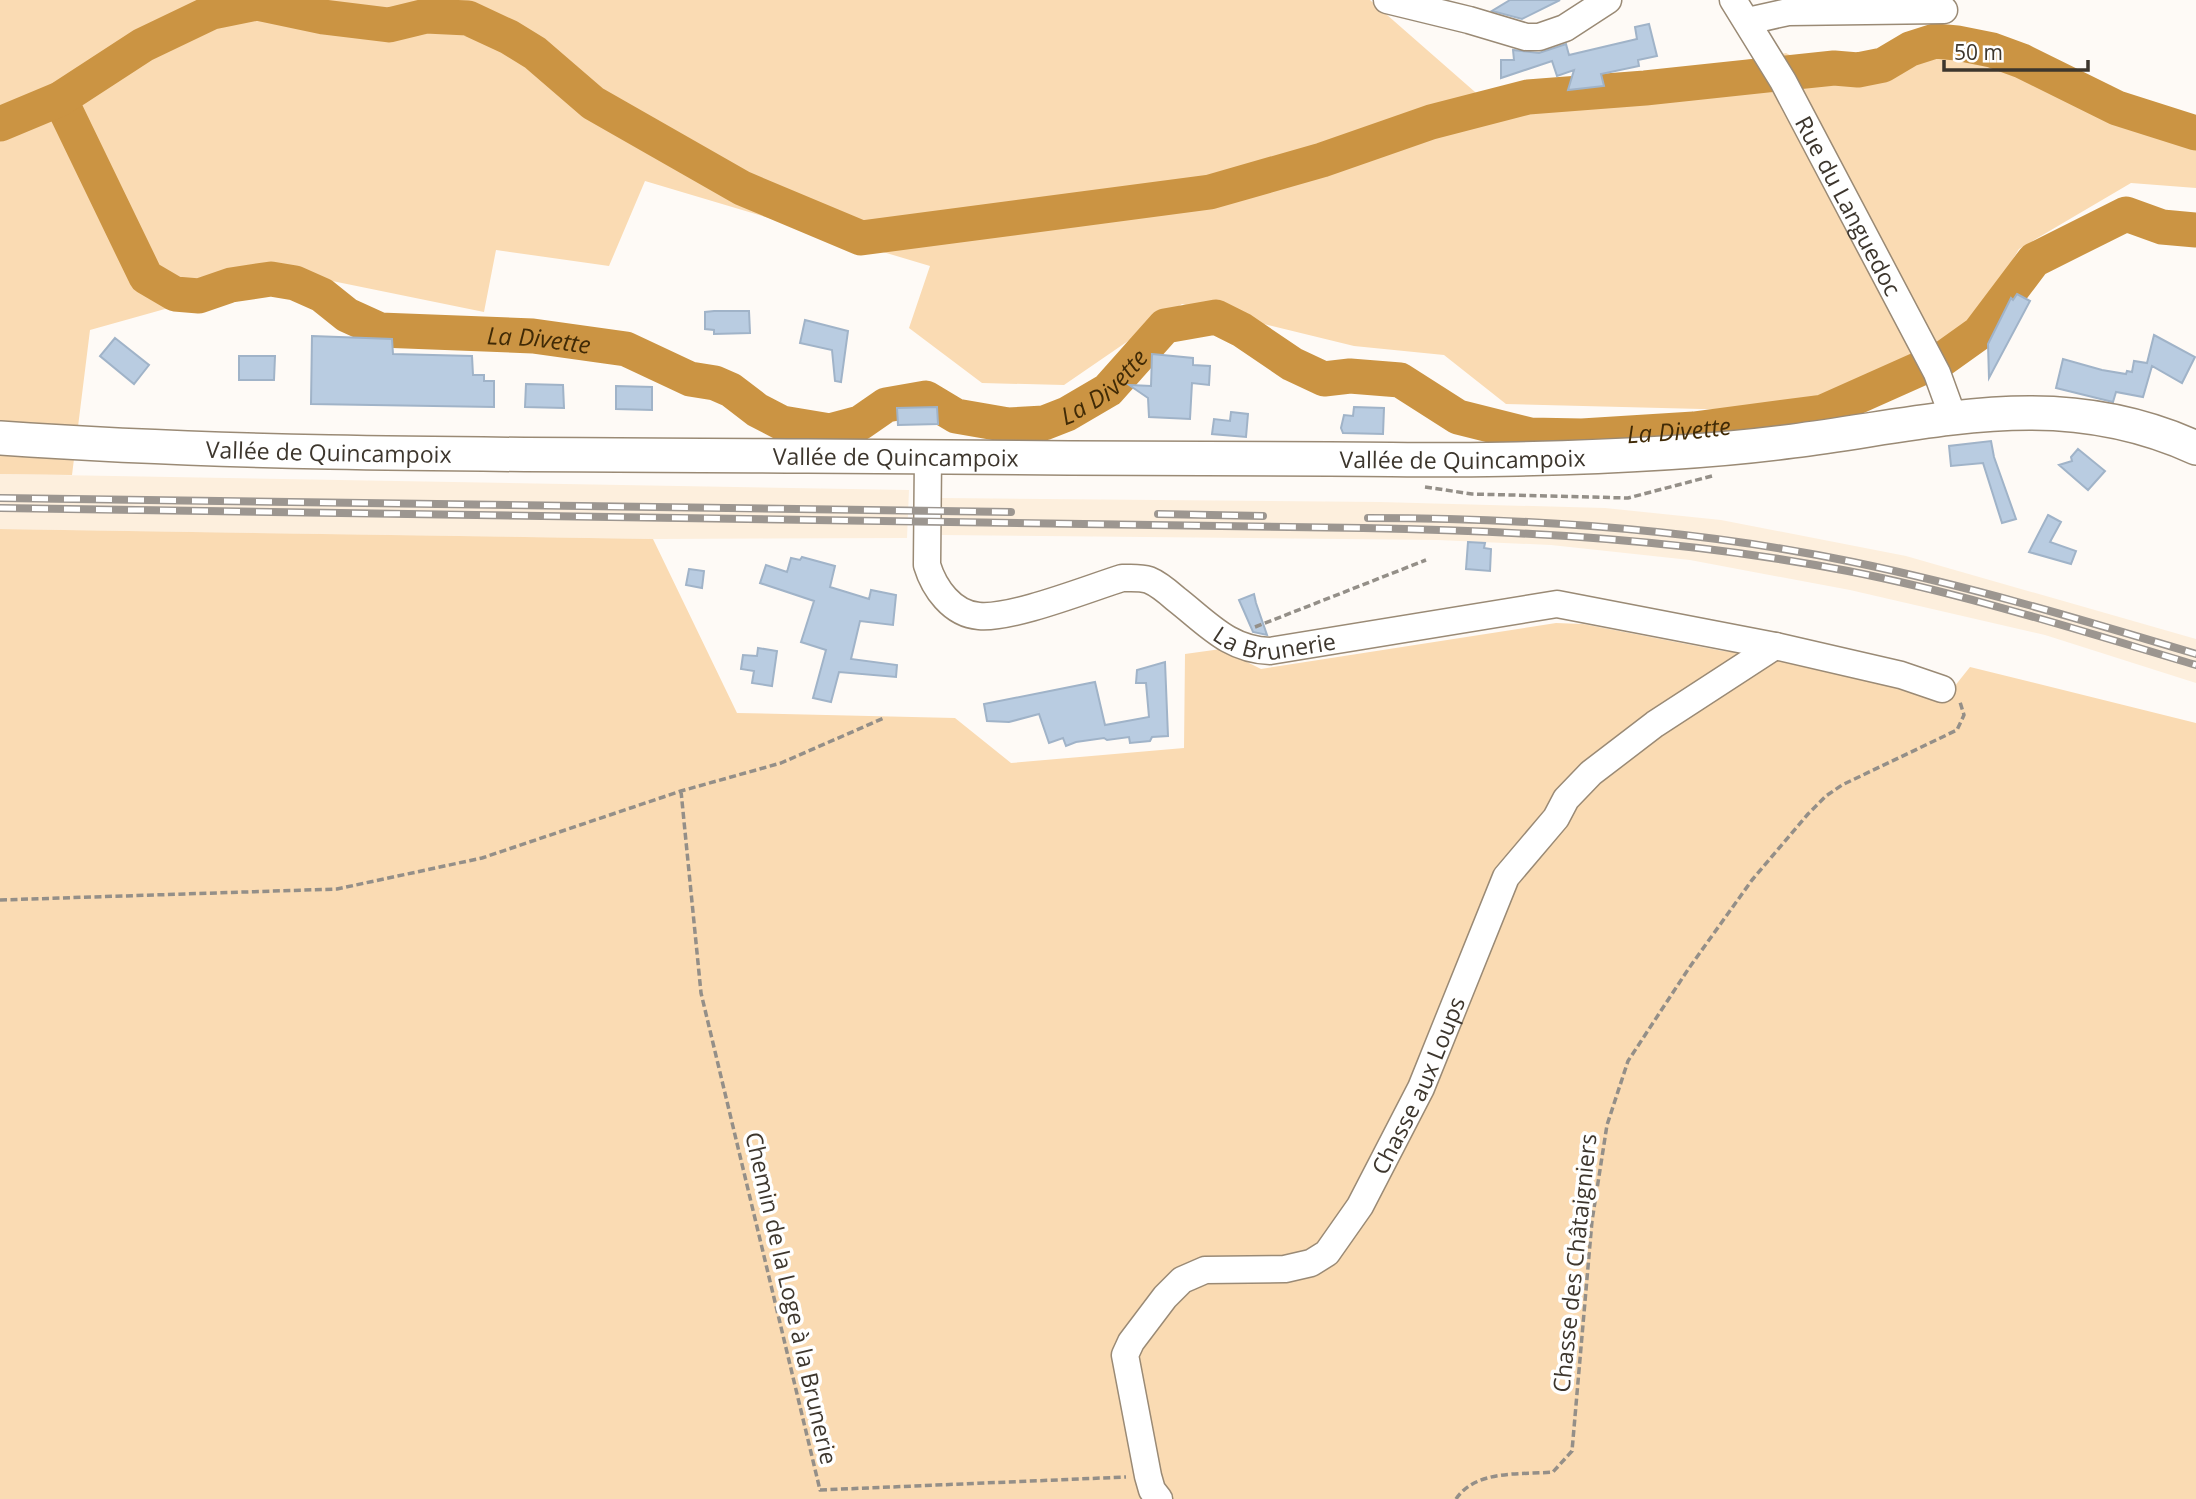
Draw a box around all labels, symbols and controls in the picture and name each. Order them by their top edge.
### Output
scale bar [1944,28,2088,72]
text: 50 m [1954,38,2003,66]
street label: Rue du Languedoc [1788,110,1909,301]
water label: La Divette [486,318,593,360]
water label: La Divette [1056,341,1154,431]
water label: La Divette [1626,408,1733,450]
street label: Vallée de Quincampoix [205,433,452,470]
street label: Vallée de Quincampoix [773,440,1019,474]
street label: Vallée de Quincampoix [1340,441,1586,476]
street label: La Brunerie [1207,618,1338,667]
street label: Chasse aux Loups [1363,992,1472,1180]
street label: Chemin de la Loge à la Brunerie [738,1129,846,1467]
street label: Chasse des Châtaigniers [1545,1132,1603,1394]

